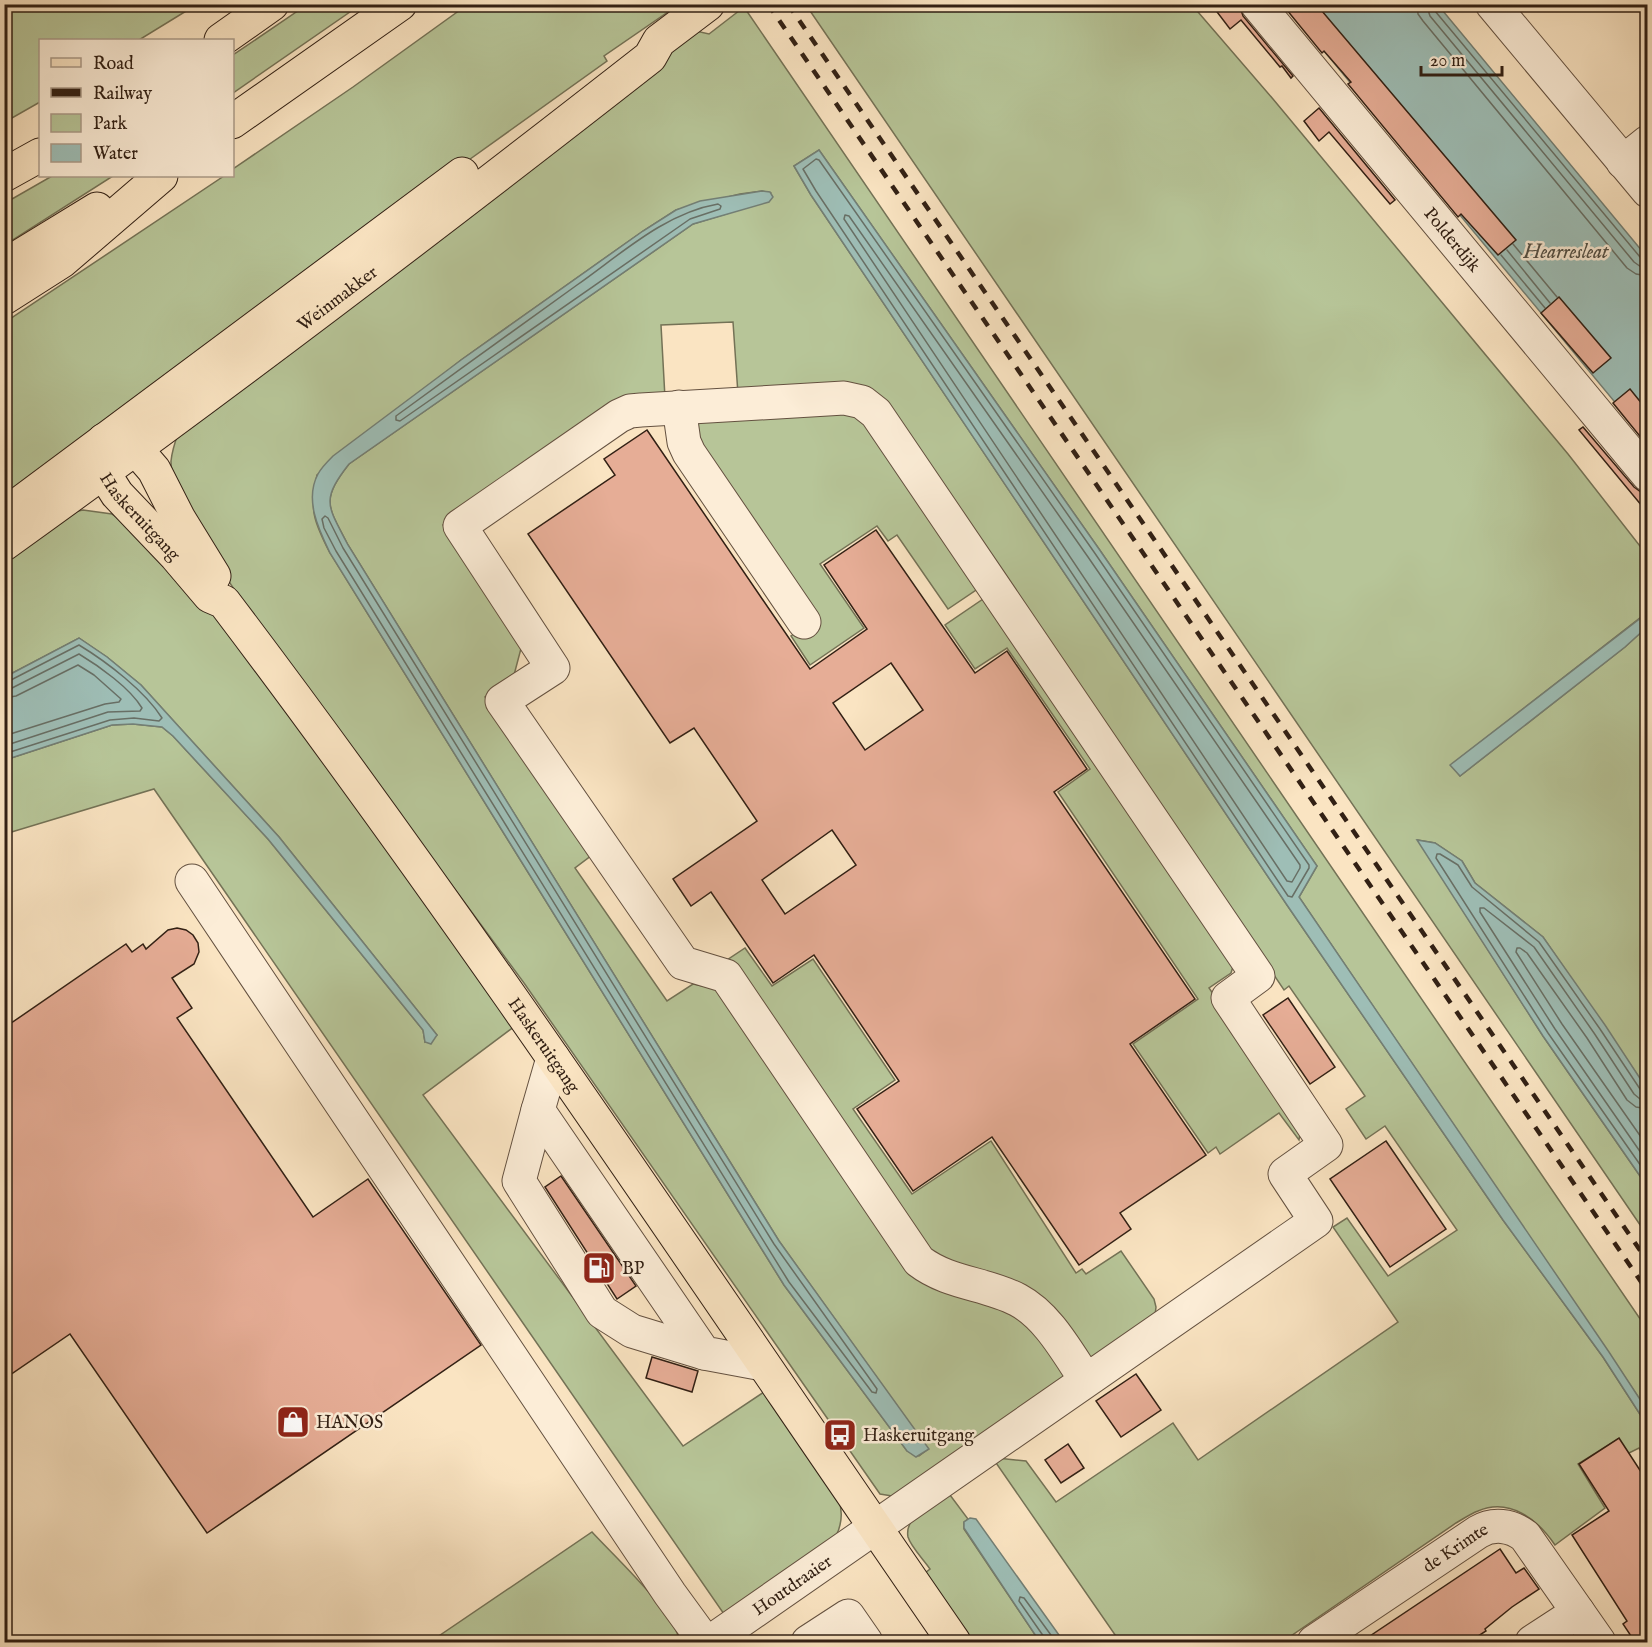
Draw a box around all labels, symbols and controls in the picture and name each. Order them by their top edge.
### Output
legend [39,39,234,177]
scale bar [1421,39,1502,77]
text: 20 m [1430,50,1465,73]
text: Road [93,53,134,76]
text: Railway [93,83,152,106]
text: Park [93,113,128,136]
text: Water [93,143,138,166]
street label: Polderdijk [1418,203,1485,278]
water label: Hearresleat [1522,240,1610,265]
street label: Weinmakker [293,261,383,337]
street label: Haskeruitgang [93,469,185,567]
street label: Haskeruitgang [502,994,584,1098]
fuel station icon: BP [581,1250,617,1286]
place label: BP [622,1258,644,1281]
shop icon: HANOS [275,1404,311,1440]
place label: HANOS [316,1412,383,1435]
bus stop icon: Haskeruitgang [822,1417,858,1453]
place label: Haskeruitgang [863,1425,974,1448]
street label: de Krimte [1419,1519,1492,1579]
street label: Houtdraaier [749,1550,838,1622]

